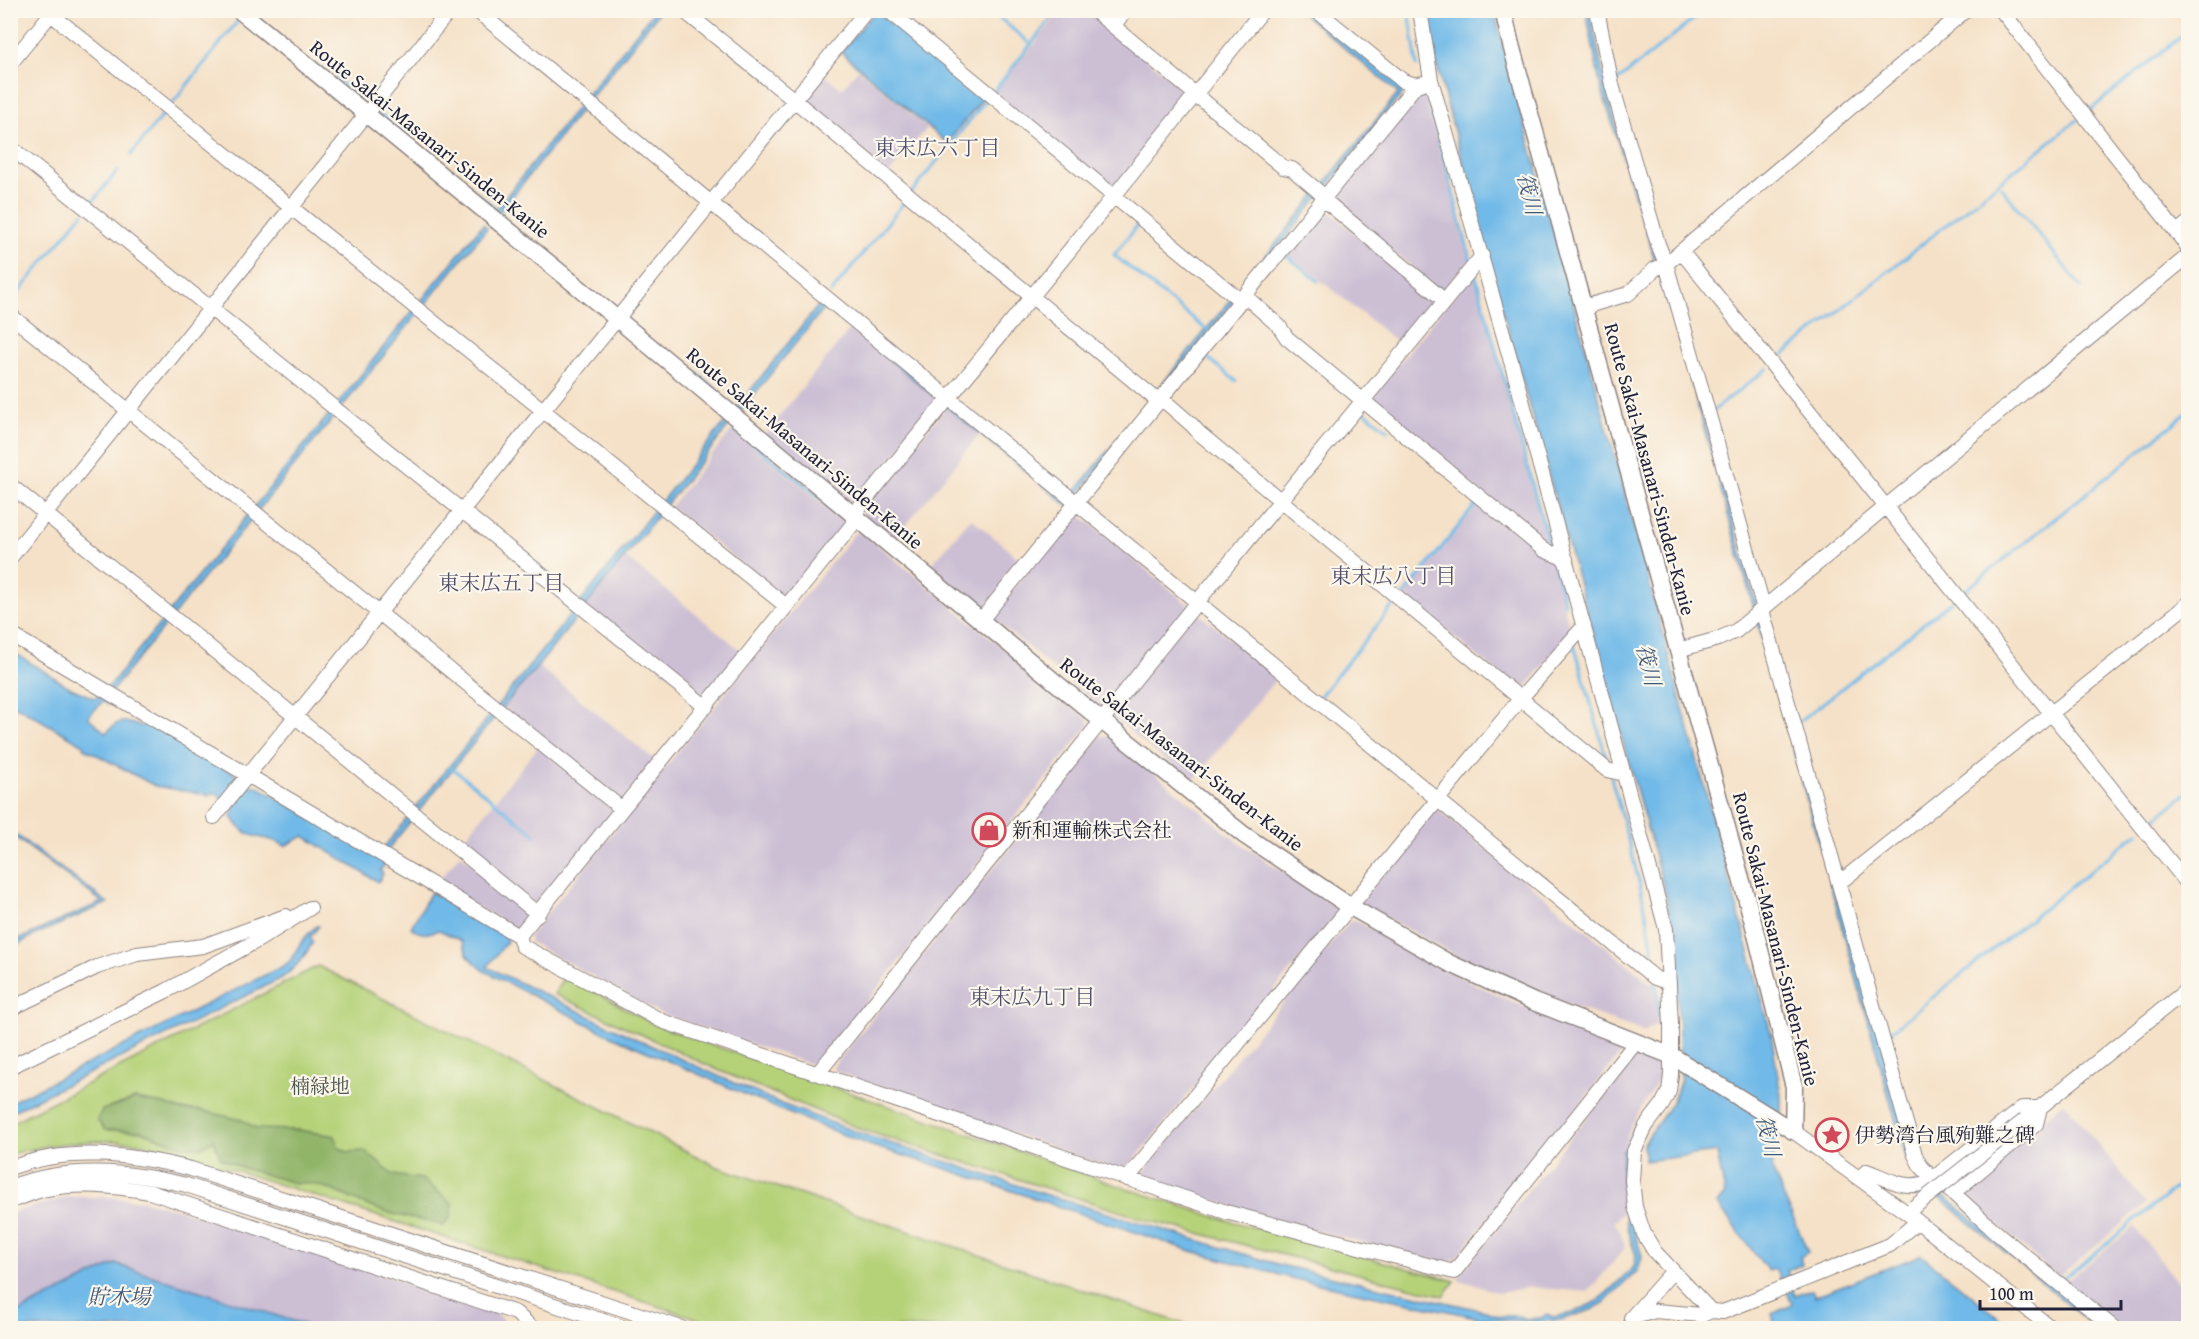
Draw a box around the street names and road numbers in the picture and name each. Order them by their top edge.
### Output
street label: Route Sakai-Masanari-Sinden-Kanie [304,32,557,245]
street label: Route Sakai-Masanari-Sinden-Kanie [1597,319,1704,618]
street label: Route Sakai-Masanari-Sinden-Kanie [680,340,930,556]
street label: Route Sakai-Masanari-Sinden-Kanie [1055,649,1310,858]
street label: Route Sakai-Masanari-Sinden-Kanie [1726,789,1827,1089]

